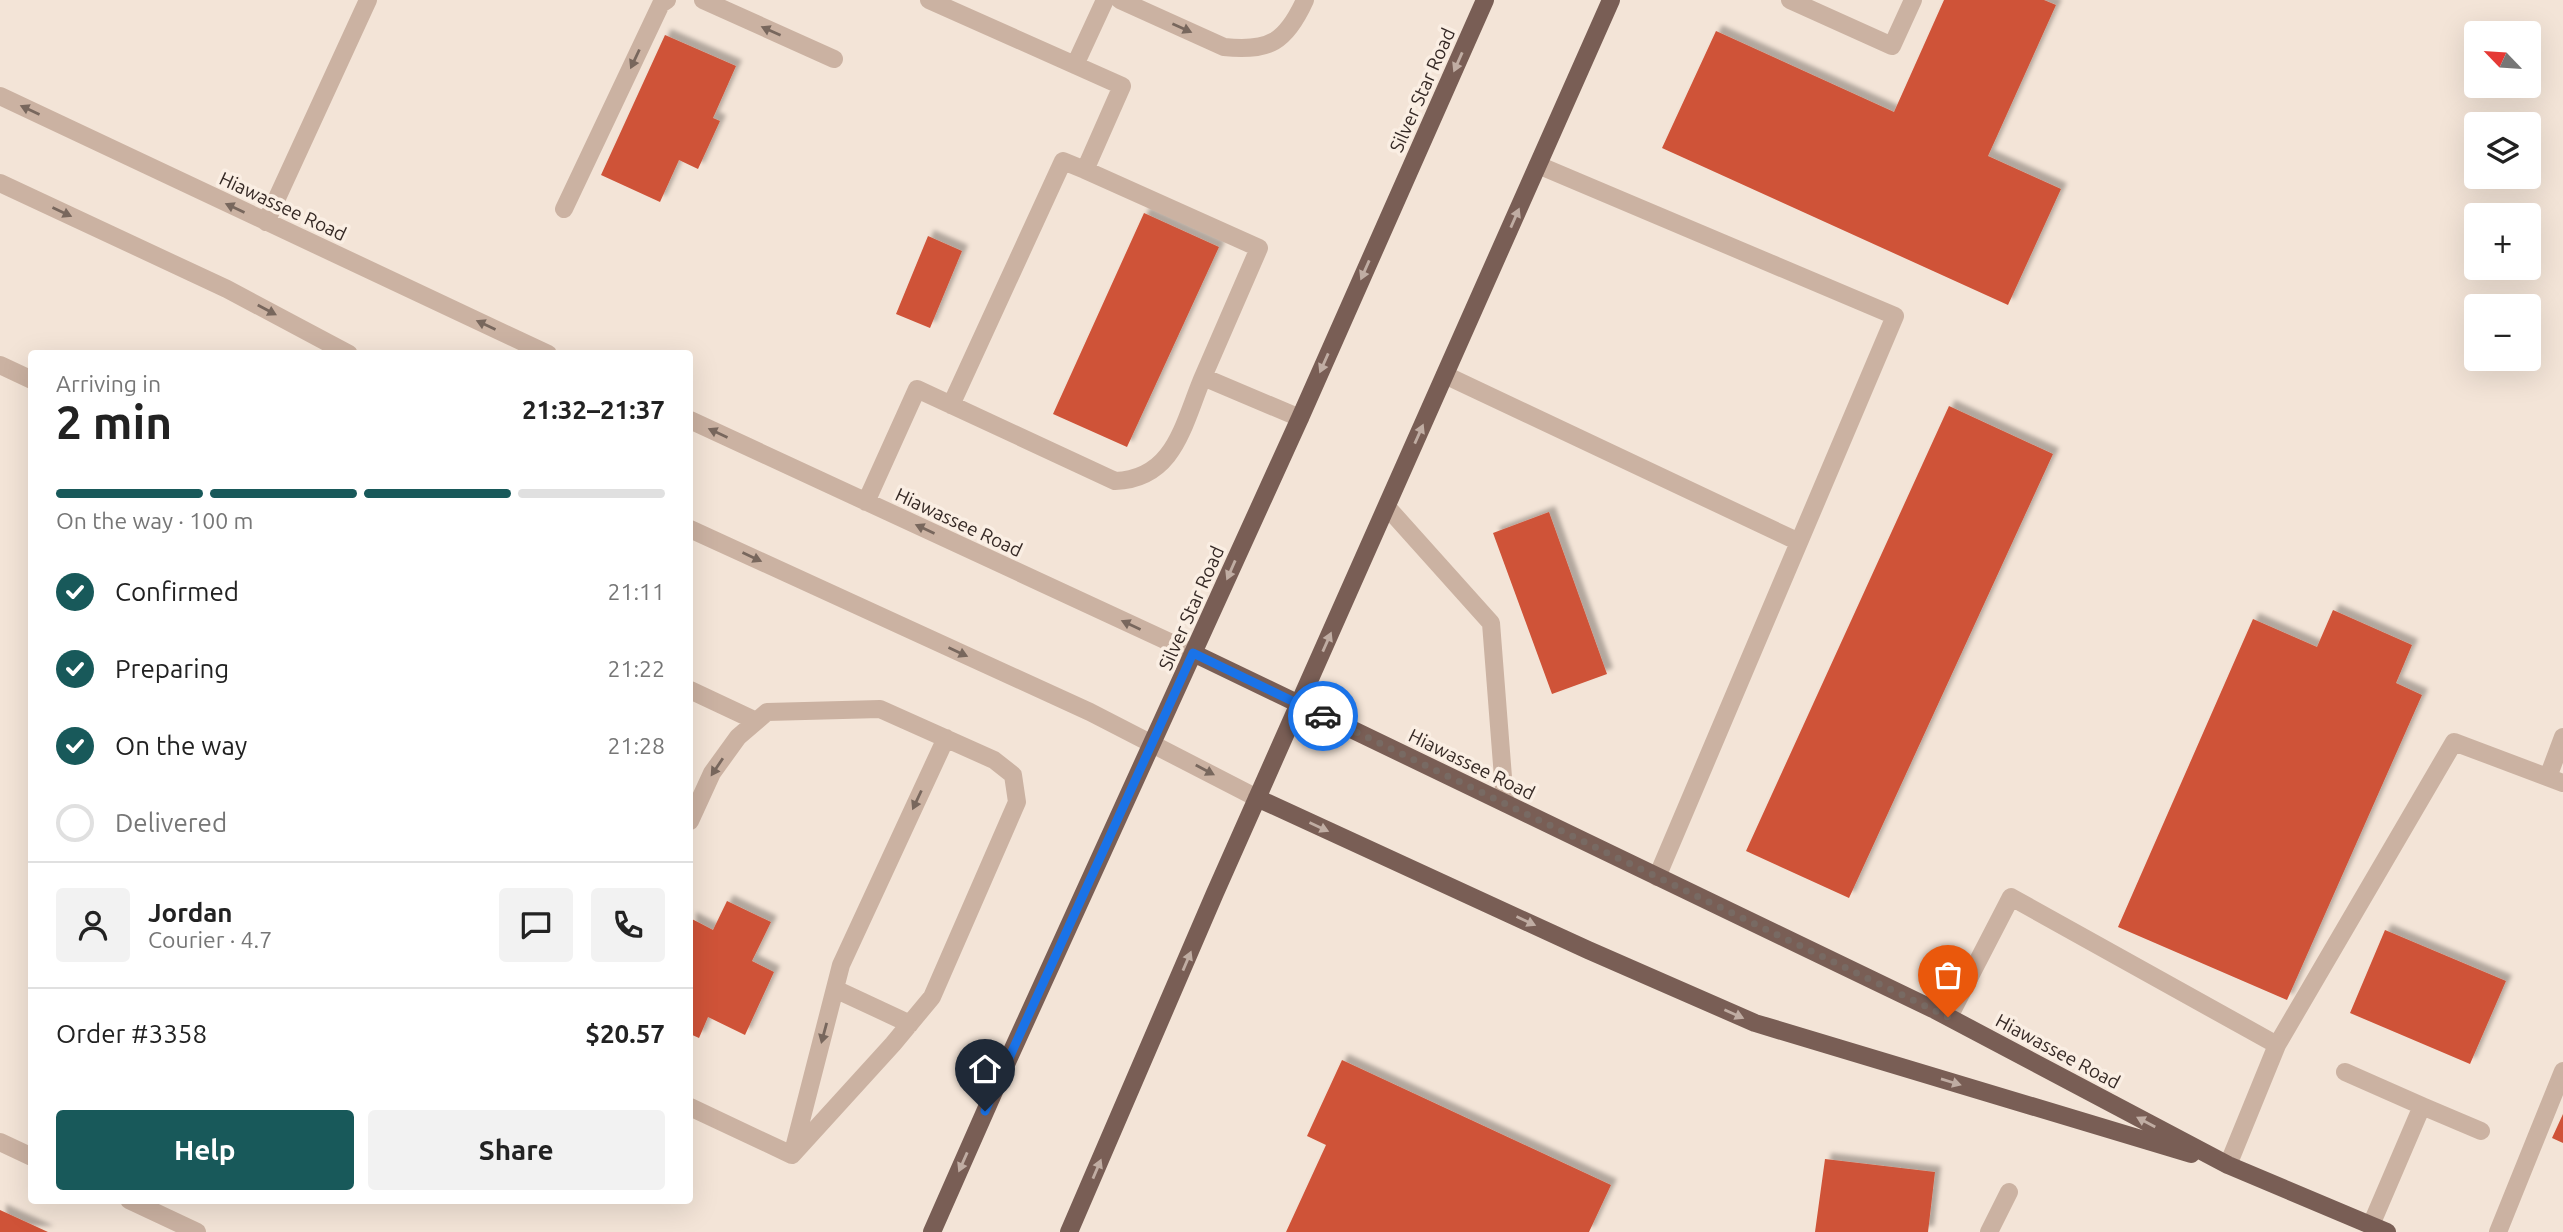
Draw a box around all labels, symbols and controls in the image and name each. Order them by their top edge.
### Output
north arrow [2464,21,2541,98]
map controls [2464,21,2541,371]
one-way arrow [1172,22,1192,34]
one-way arrow [761,25,782,36]
street label: Silver Star Road [1385,25,1459,155]
one-way arrow [629,49,640,70]
one-way arrow [1452,52,1463,73]
one-way arrow [20,105,40,116]
button: layers [2464,112,2541,189]
street label: Hiawassee Road [216,167,350,245]
one-way arrow [225,202,246,213]
button: + [2464,203,2541,280]
one-way arrow [52,206,72,218]
one-way arrow [1509,208,1521,228]
one-way arrow [1359,260,1370,281]
button: − [2464,294,2541,371]
one-way arrow [257,304,277,316]
one-way arrow [476,319,496,330]
one-way arrow [1319,353,1330,374]
text: Arriving in [56,371,161,396]
text: 21:32–21:37 [522,395,665,424]
text: 2 min [56,396,172,448]
one-way arrow [1413,424,1425,444]
one-way arrow [708,427,729,438]
street label: Hiawassee Road [892,483,1026,561]
text: On the way · 100 m [56,508,253,533]
one-way arrow [915,523,935,535]
street label: Silver Star Road [1154,543,1228,673]
one-way arrow [741,552,762,563]
one-way arrow [1225,560,1237,580]
icon: check [56,573,94,611]
text: Confirmed [115,577,239,606]
text: 21:11 [607,579,665,604]
one-way arrow [1121,619,1141,631]
one-way arrow [1321,632,1333,652]
one-way arrow [948,647,969,658]
icon: check [56,650,94,688]
text: Preparing [115,654,229,683]
text: 21:22 [607,656,665,681]
courier [1288,681,1358,751]
icon: car [1304,697,1342,735]
street label: Hiawassee Road [1405,724,1539,804]
icon: check [56,727,94,765]
text: On the way [115,731,247,760]
text: 21:28 [607,733,665,758]
one-way arrow [710,758,724,776]
one-way arrow [1195,764,1215,776]
one-way arrow [911,790,923,810]
text: Delivered [115,808,227,837]
one-way arrow [1309,821,1329,833]
button: person [56,888,130,962]
button: chat [499,888,573,962]
button: phone [591,888,665,962]
text: Jordan [148,898,233,927]
one-way arrow [1516,915,1536,927]
text: Courier · 4.7 [148,927,272,952]
pin [1918,945,1978,1017]
one-way arrow [1182,950,1193,971]
icon: bag [1929,956,1967,994]
one-way arrow [1724,1008,1744,1020]
street label: Hiawassee Road [1992,1009,2124,1093]
text: Order #3358 [56,1019,207,1048]
text: $20.57 [585,1019,665,1048]
one-way arrow [818,1023,829,1045]
pin [955,1039,1015,1111]
icon: home [966,1050,1004,1088]
one-way arrow [1940,1078,1961,1088]
button: Help [56,1110,354,1190]
button: Share [368,1110,665,1190]
one-way arrow [2136,1116,2155,1128]
one-way arrow [957,1151,968,1172]
one-way arrow [1091,1159,1102,1180]

